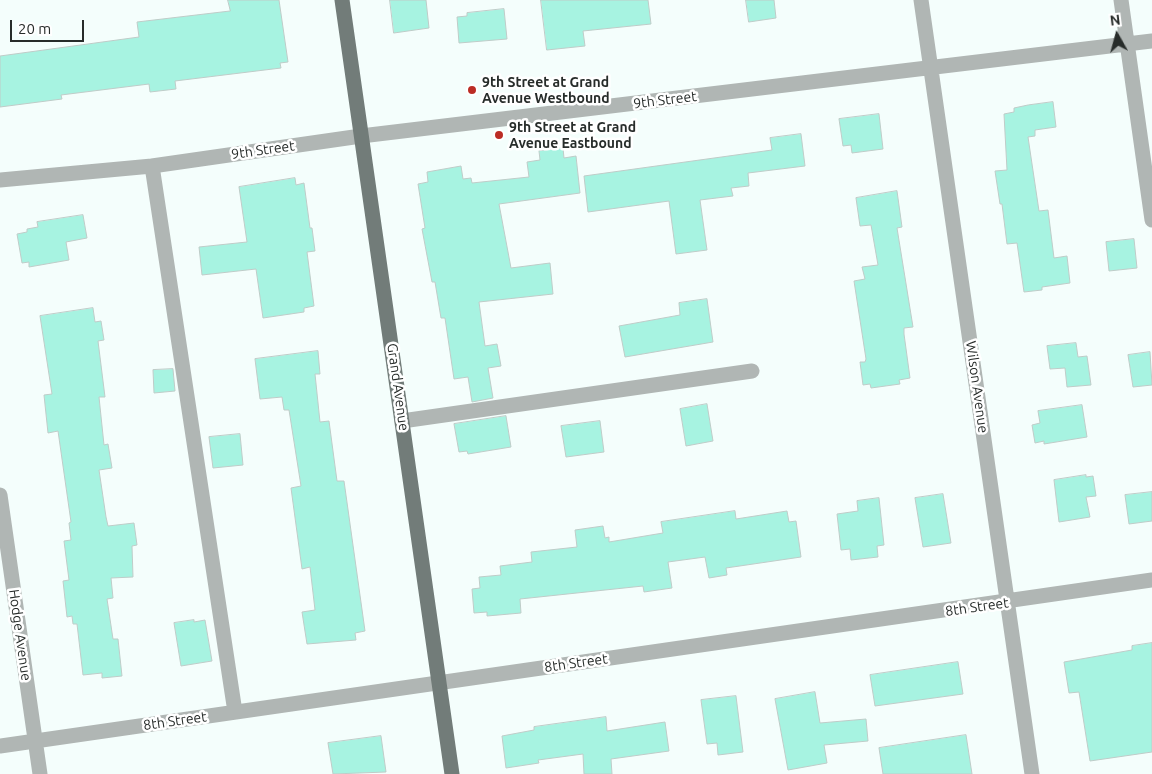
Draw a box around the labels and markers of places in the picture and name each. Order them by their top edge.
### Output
place label: 9th Street at Grand Avenue Westbound [482,74,610,106]
marker: 9th Street at Grand Avenue Westbound [466,84,478,96]
place label: 9th Street at Grand Avenue Eastbound [509,119,636,152]
marker: 9th Street at Grand Avenue Eastbound [493,129,505,141]

